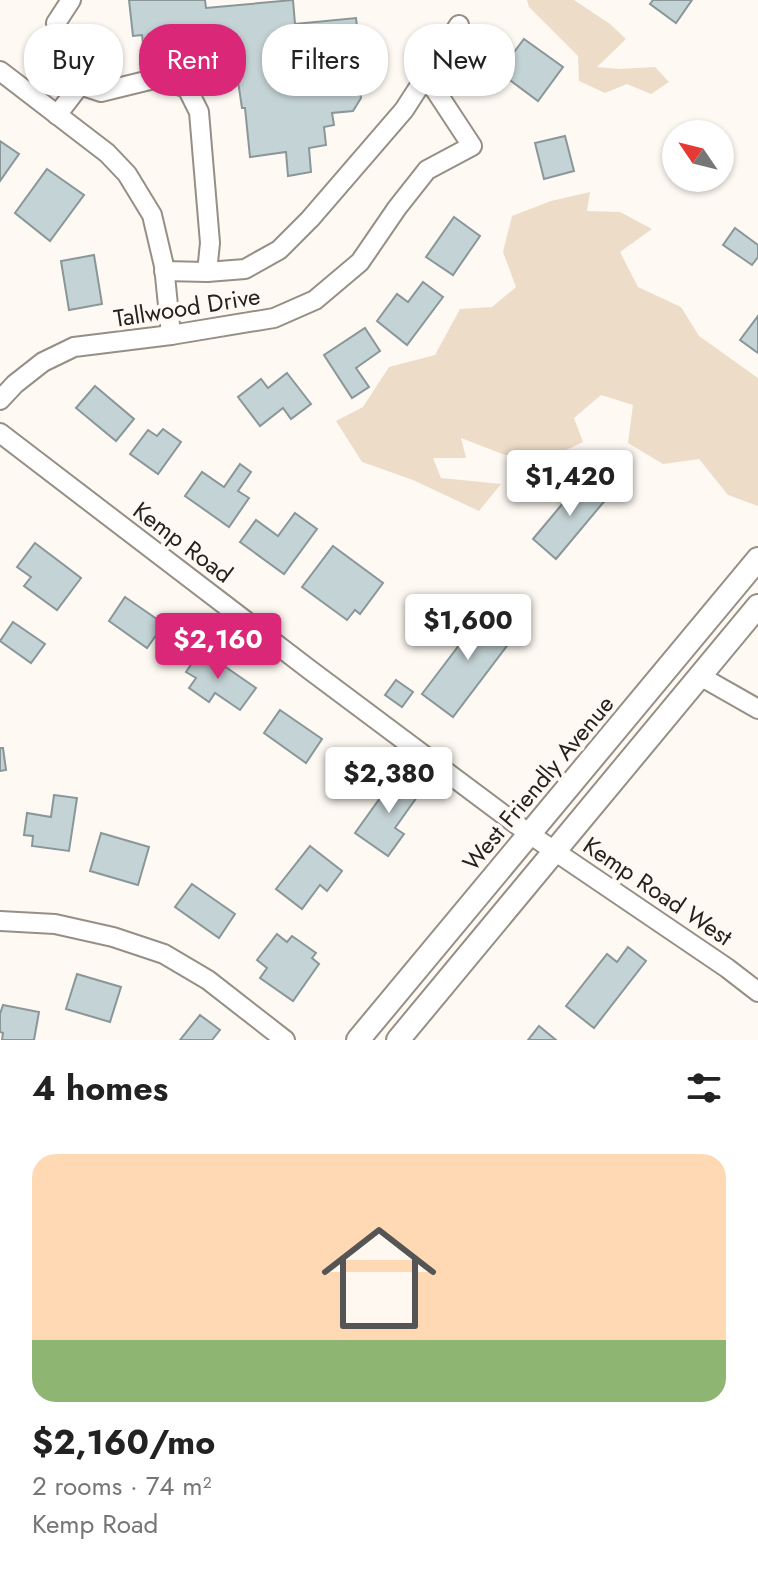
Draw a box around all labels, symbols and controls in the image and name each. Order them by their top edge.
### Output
chip: Buy [24,24,123,96]
chip: Rent [139,24,246,96]
chip: Filters [262,24,388,96]
chip: New [404,24,515,96]
north arrow [662,120,734,192]
map controls [662,120,734,192]
street label: Tallwood Drive [111,278,263,336]
pin: $1,420 [505,450,635,518]
text: $1,420 [525,457,615,495]
street label: Kemp Road [126,493,240,591]
pin: $1,600 [403,594,533,662]
text: $1,600 [423,601,513,639]
pin: $2,160 [153,613,283,681]
text: $2,160 [173,620,263,658]
street label: West Friendly Avenue [454,688,622,878]
pin: $2,380 [324,747,454,815]
text: $2,380 [343,754,435,792]
street label: Kemp Road West [576,828,740,954]
text: 4 homes [32,1064,168,1113]
icon: filters [682,1066,726,1110]
icon: home [307,1206,451,1350]
text: $2,160/mo [32,1418,215,1467]
text: 2 rooms · 74 m² [32,1467,212,1505]
text: Kemp Road [32,1505,158,1543]

